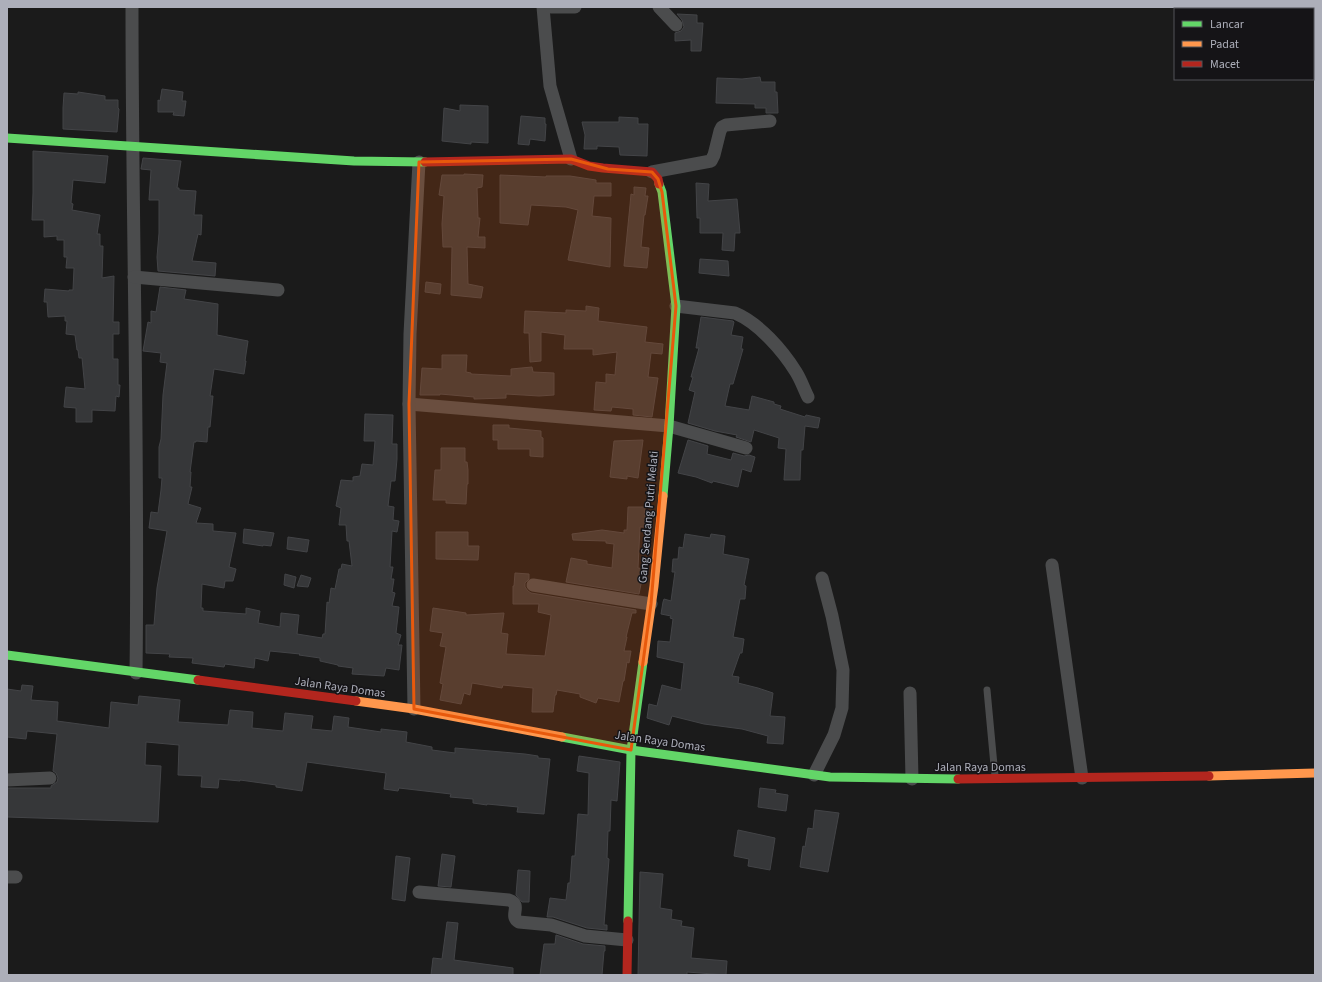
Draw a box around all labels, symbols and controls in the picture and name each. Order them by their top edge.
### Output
legend [1174,8,1314,80]
text: Lancar [1210,16,1245,33]
text: Padat [1210,36,1239,53]
text: Macet [1210,56,1240,73]
street label: Gang Sendang Putri Melati [634,450,663,584]
street label: Jalan Raya Domas [293,673,386,702]
street label: Jalan Raya Domas [613,727,706,756]
street label: Jalan Raya Domas [934,759,1026,776]

